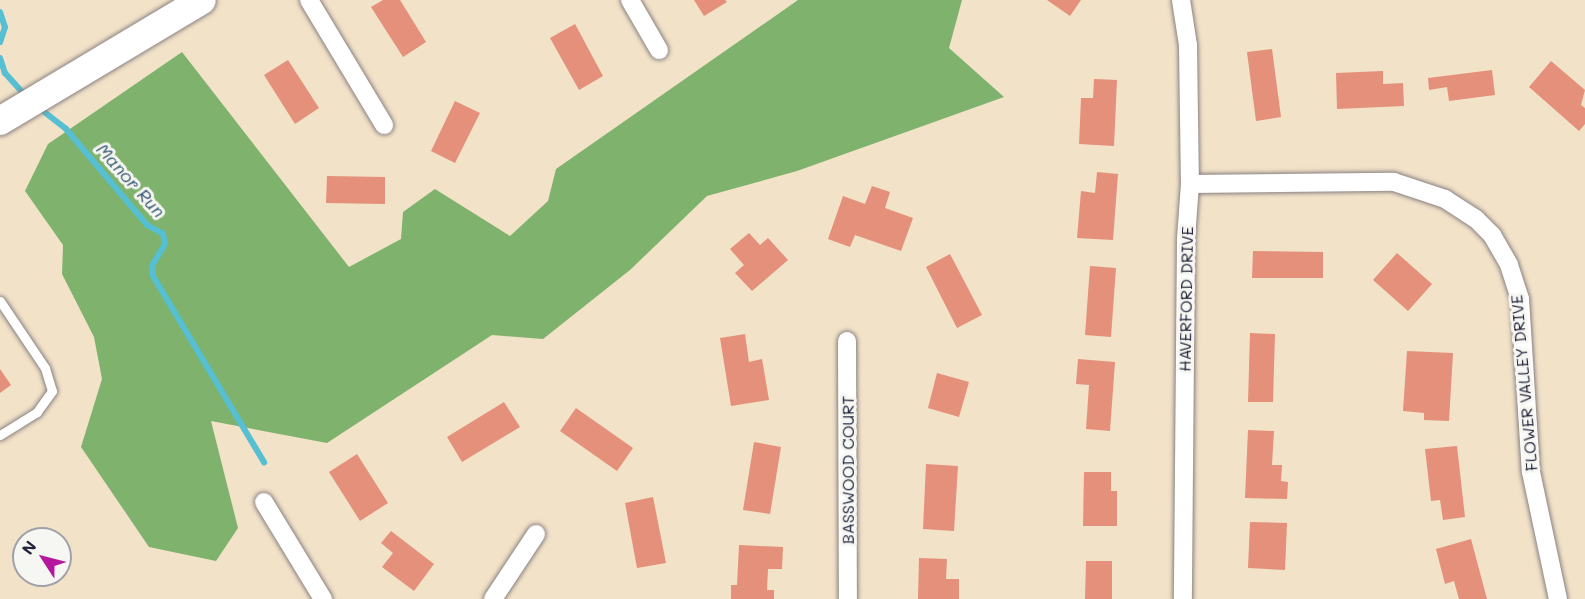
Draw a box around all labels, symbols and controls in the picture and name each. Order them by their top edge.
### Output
water label: Manor Run [92,138,170,222]
street label: HAVERFORD DRIVE [1175,226,1197,372]
street label: FLOWER VALLEY DRIVE [1507,294,1541,472]
street label: BASSWOOD COURT [838,396,858,544]
north arrow [12,527,72,587]
text: N [17,536,41,558]

